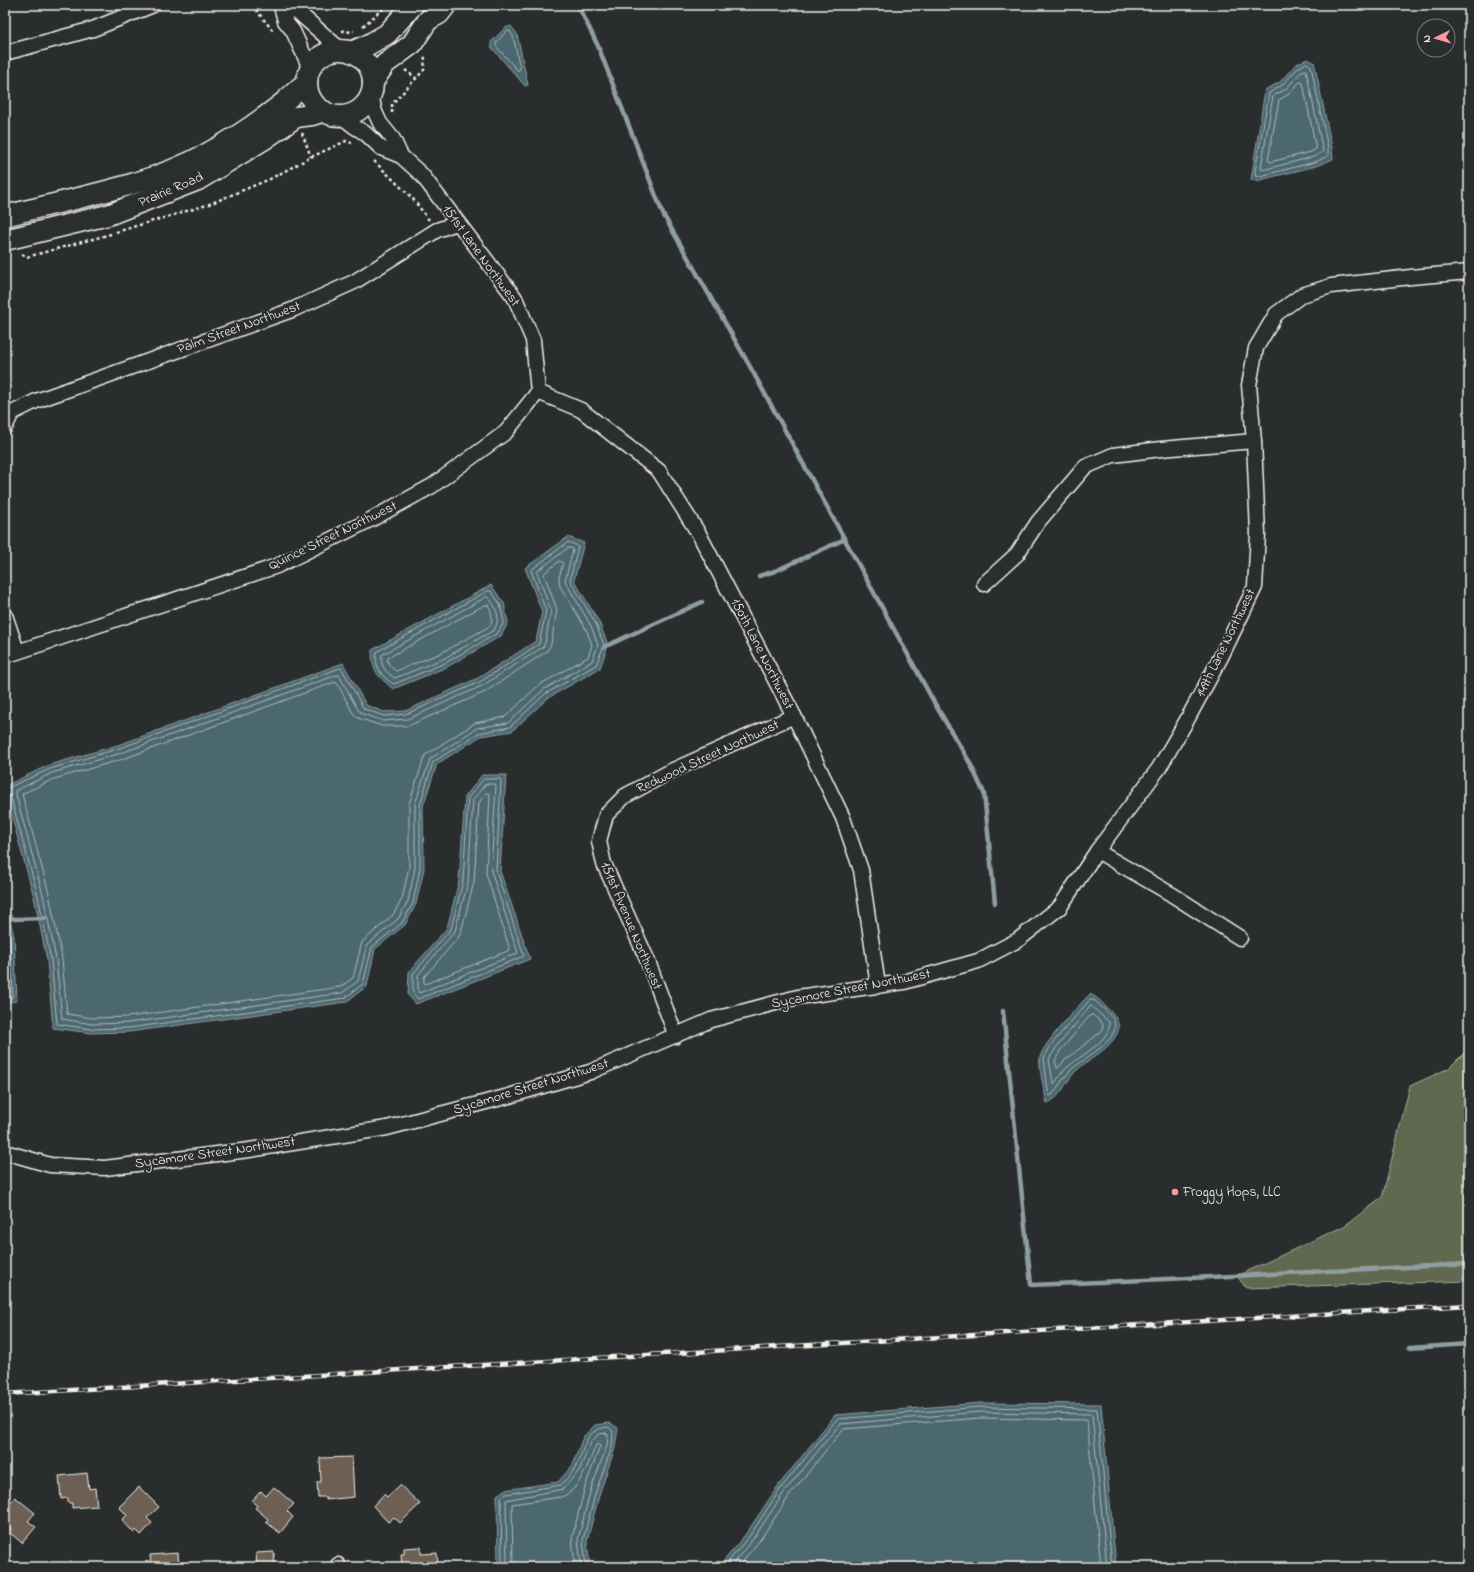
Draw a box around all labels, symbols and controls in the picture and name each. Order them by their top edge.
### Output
north arrow [1416,18,1456,58]
text: N [1419,34,1435,43]
street label: Prairie Road [135,167,207,213]
street label: 151st Lane Northwest [437,201,525,312]
street label: Palm Street Northwest [174,296,304,360]
street label: Quince Street Northwest [265,496,401,576]
street label: 149th Lane Northwest [1191,585,1262,701]
street label: 150th Lane Northwest [725,595,799,714]
street label: Redwood Street Northwest [633,715,783,799]
street label: 151st Avenue Northwest [595,859,668,994]
street label: Sycamore Street Northwest [770,963,933,1016]
street label: Sycamore Street Northwest [451,1053,612,1122]
street label: Sycamore Street Northwest [133,1131,297,1176]
place label: Froggy Hops, LLC [1182,1182,1281,1204]
marker: Froggy Hops, LLC [1170,1187,1180,1197]

